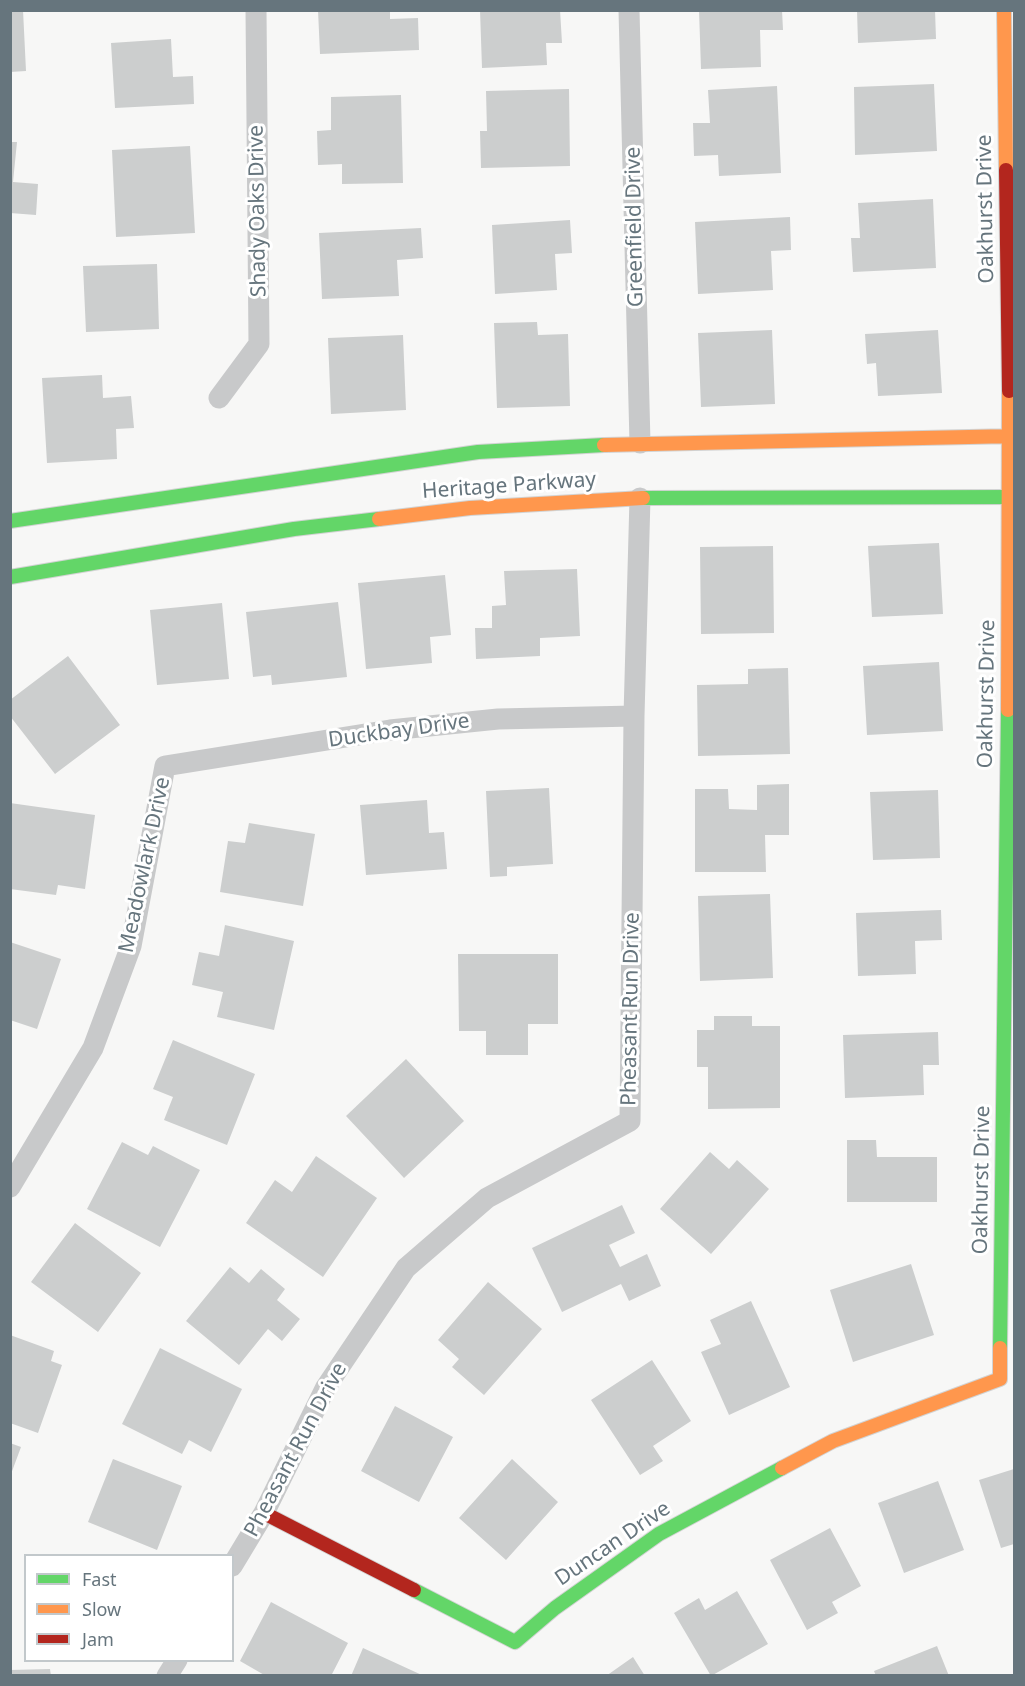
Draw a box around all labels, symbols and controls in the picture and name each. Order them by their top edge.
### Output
street label: Shady Oaks Drive [244,125,272,297]
street label: Oakhurst Drive [972,134,1000,284]
street label: Greenfield Drive [621,147,649,307]
street label: Heritage Parkway [421,467,597,505]
street label: Oakhurst Drive [973,619,1001,769]
street label: Duckbay Drive [327,709,471,753]
street label: Meadowlark Drive [114,775,176,955]
street label: Pheasant Run Drive [617,912,645,1106]
street label: Oakhurst Drive [968,1105,996,1255]
street label: Pheasant Run Drive [239,1359,353,1541]
street label: Duncan Drive [551,1496,675,1592]
legend [24,1554,234,1662]
text: Fast [82,1567,117,1591]
text: Slow [82,1597,121,1621]
text: Jam [82,1627,114,1651]

